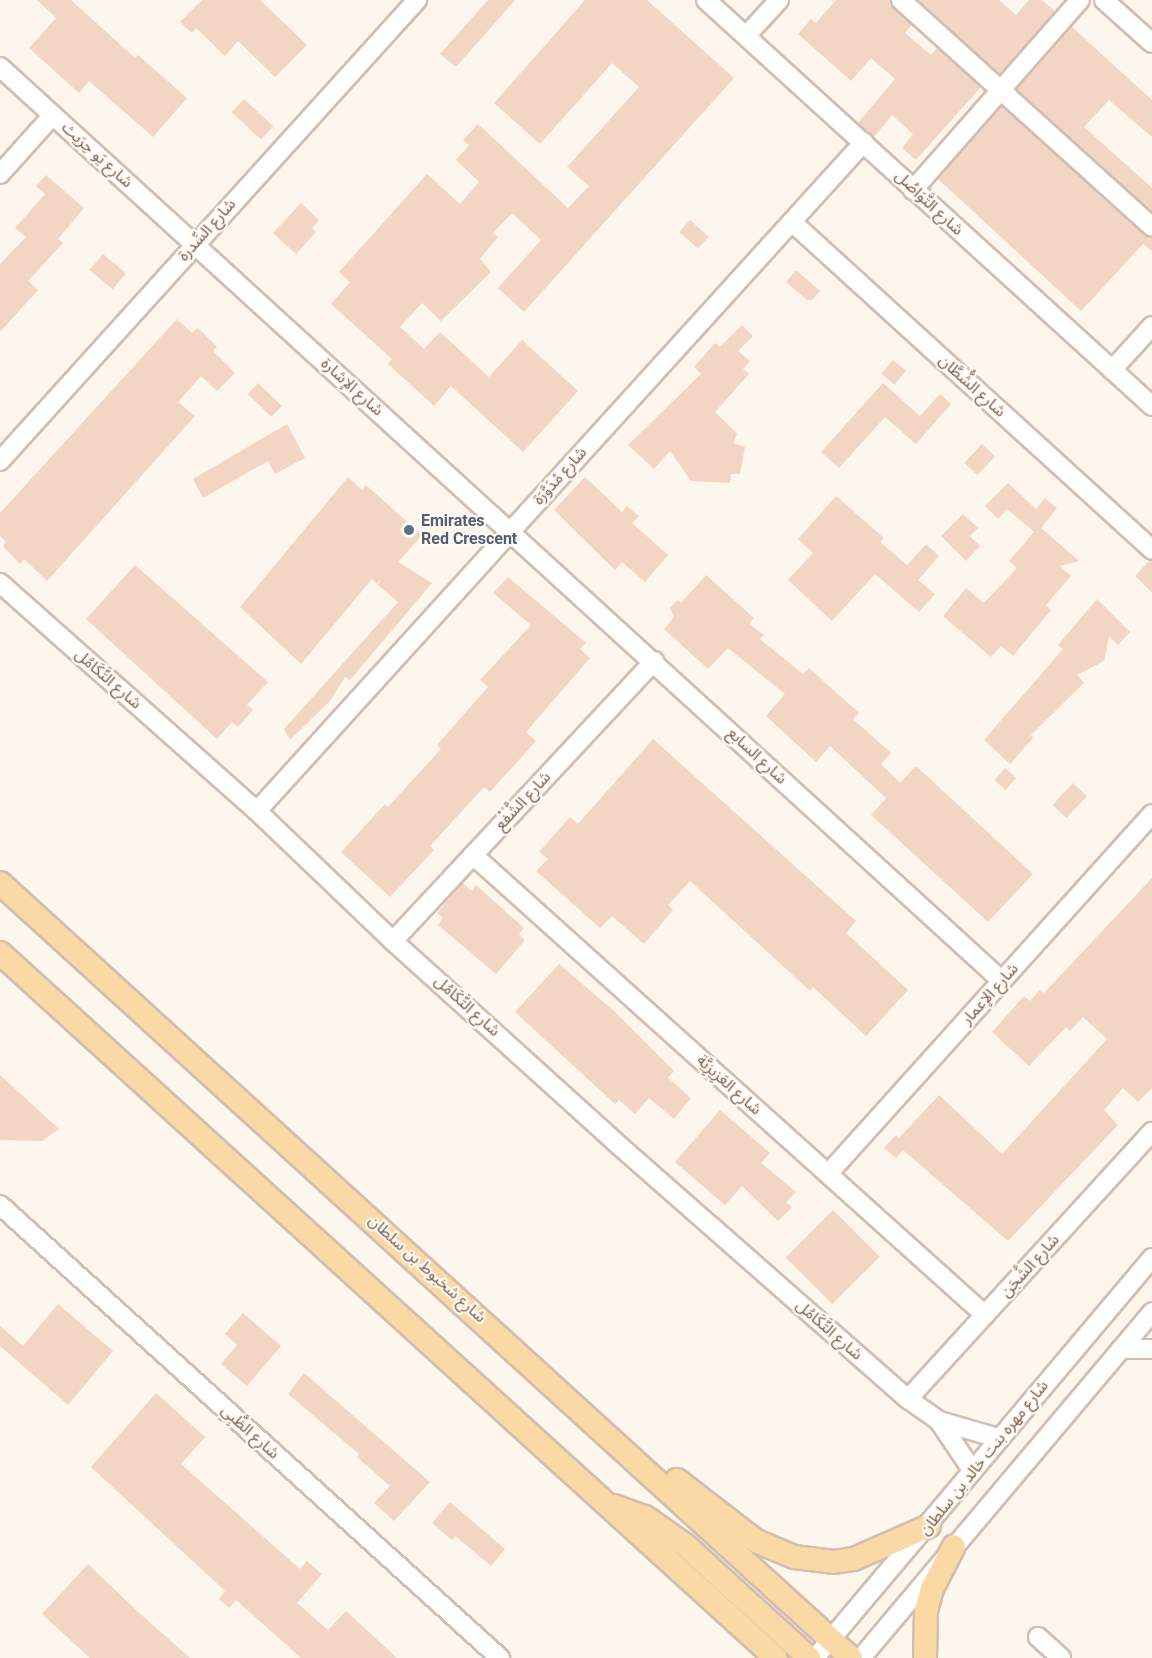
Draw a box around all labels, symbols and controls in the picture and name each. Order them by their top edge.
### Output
street label: شارع يَو حِرَيث [58,118,136,192]
street label: شارع التَّوَاصُل [891,166,967,240]
street label: شارع السِّدرة [174,195,240,265]
street label: شارع الشُّطَّان [934,351,1010,421]
street label: شارع الإشارة [317,354,387,420]
street label: شارع مْدَوَّرَة [529,443,591,509]
place label: Emirates Red Crescent [421,511,517,549]
marker: Emirates Red Crescent [402,523,416,537]
street label: شارع التَّكَامُل [71,645,145,713]
street label: شارع السابع [723,724,791,788]
street label: شارع الشَّفْع [491,768,555,834]
street label: شارع الإعمار [957,959,1023,1029]
street label: شارع التَّكَامُل [430,971,504,1041]
street label: شارع العَزِيزِيَّة [693,1051,765,1119]
street label: شارع شخبوط بن سلطان [364,1211,490,1327]
street label: شارع الشَّجَن [997,1230,1063,1302]
street label: شارع التَّكَامُل [792,1296,866,1364]
street label: شارع مهره بنت خالد بن سلطان [915,1377,1053,1539]
street label: شارع الظَّبِي [217,1401,283,1463]

